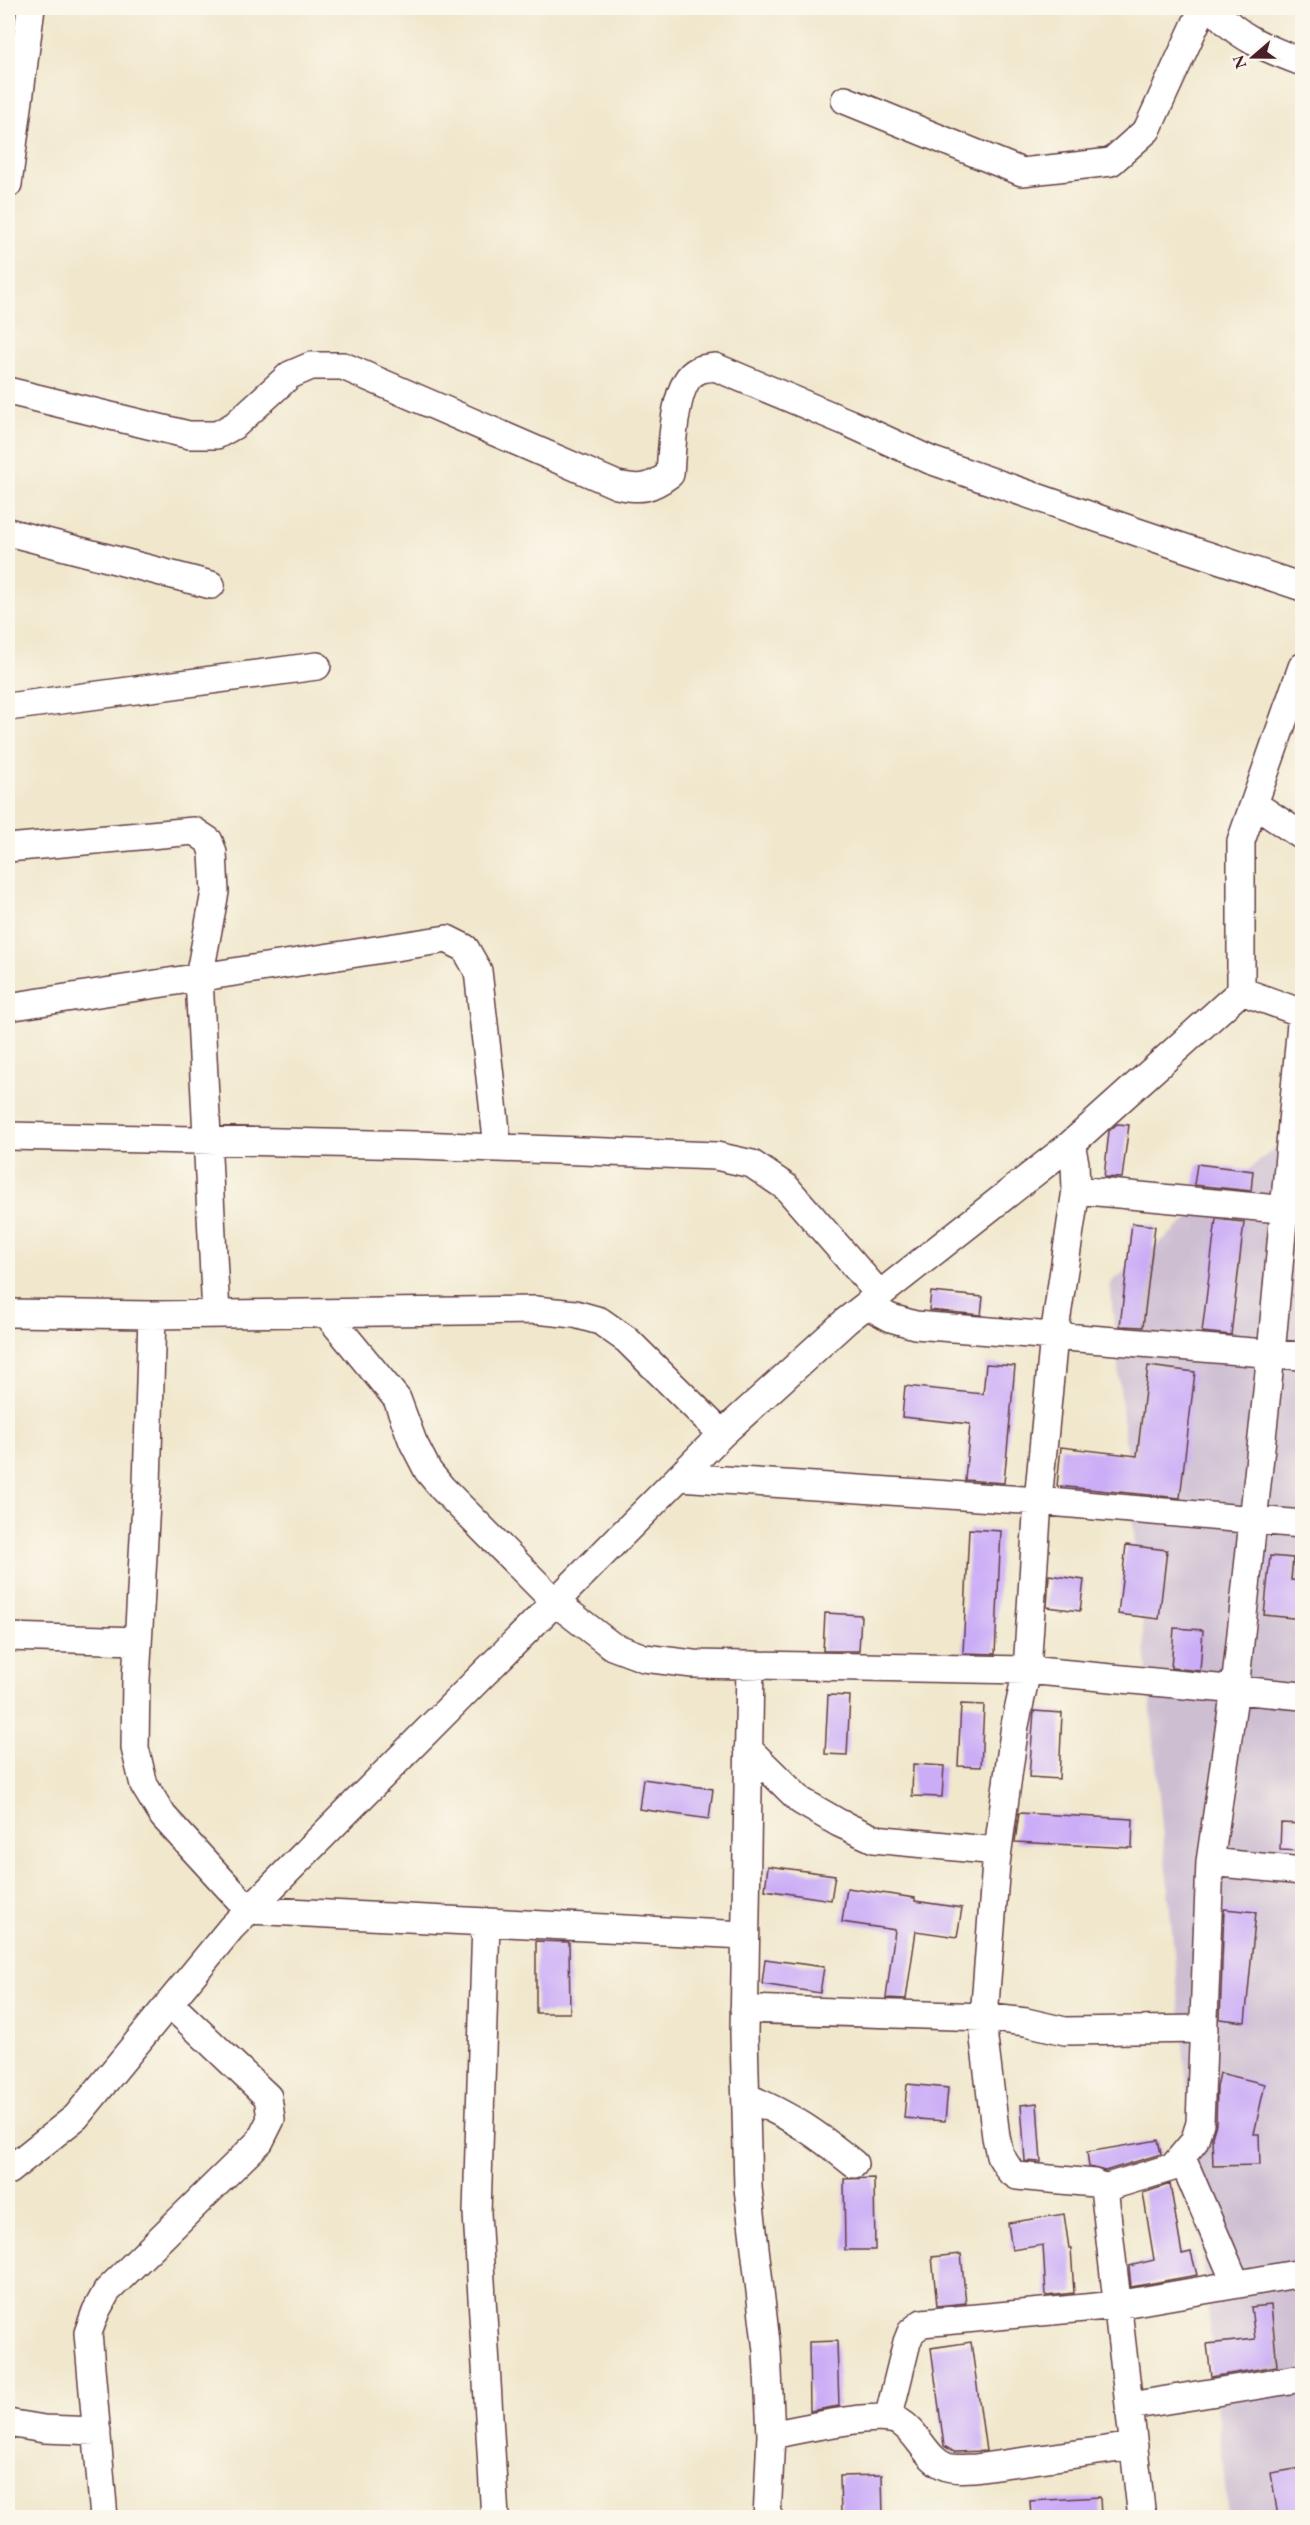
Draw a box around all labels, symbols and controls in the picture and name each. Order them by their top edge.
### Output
north arrow [1223,27,1283,87]
text: N [1227,52,1251,72]

